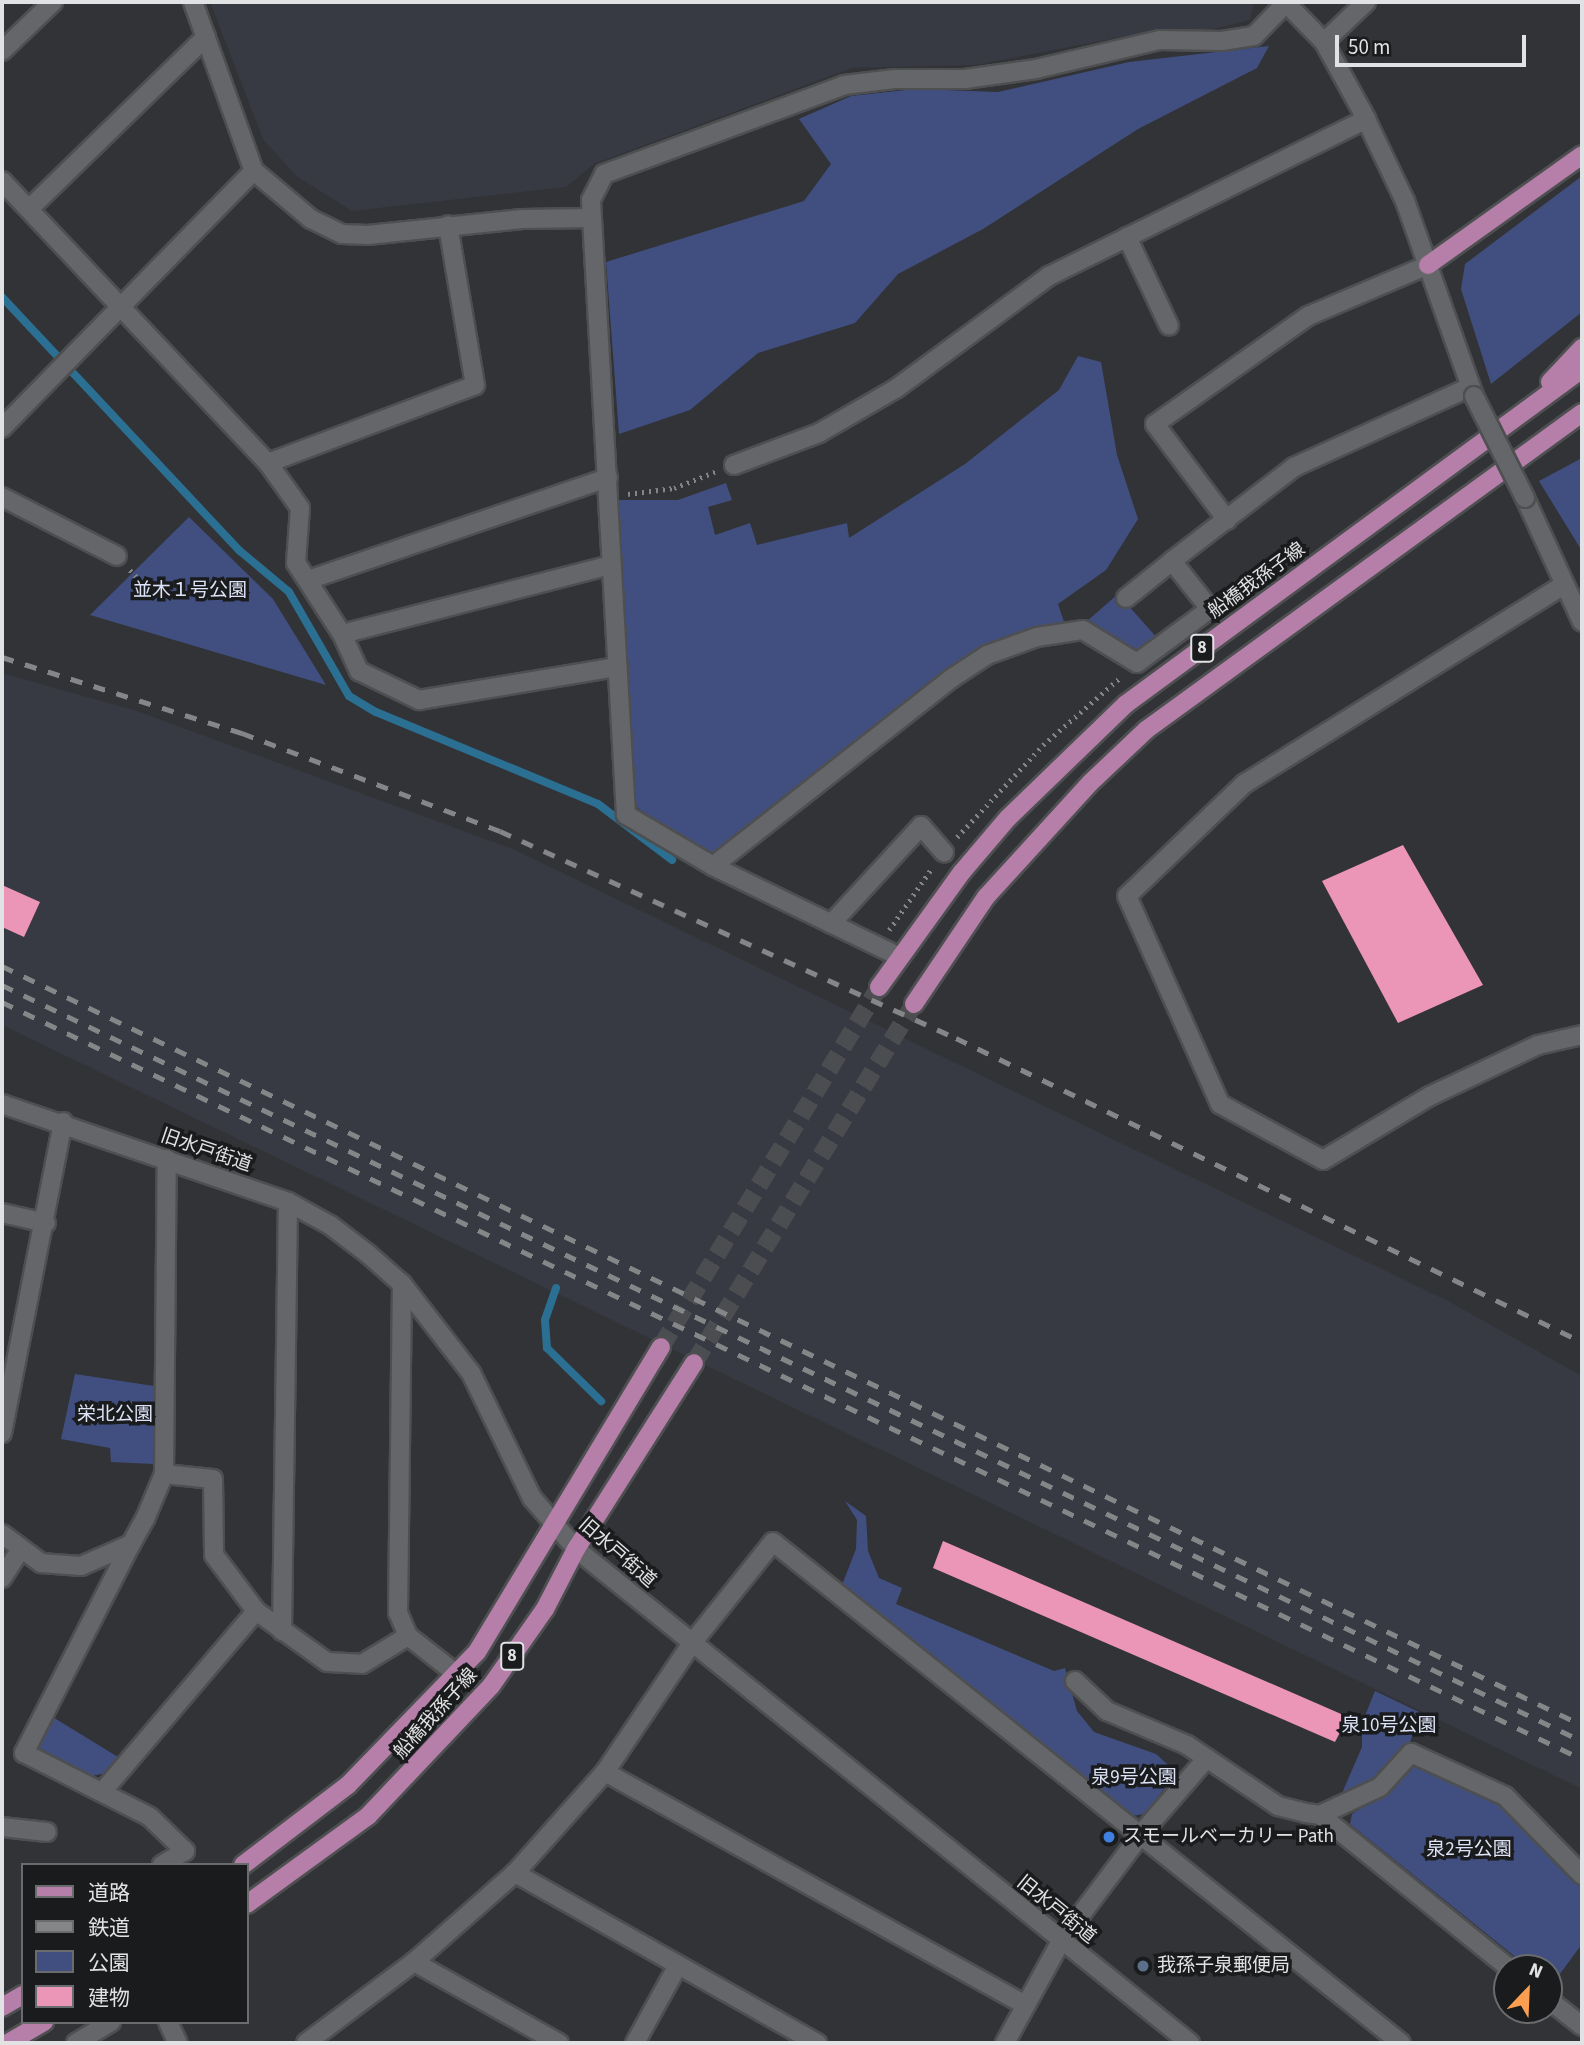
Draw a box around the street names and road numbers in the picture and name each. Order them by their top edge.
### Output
street label: 船橋我孫子線 [1204,538,1310,624]
road number: 8 [1190,634,1214,662]
street label: 旧水戸街道 [157,1125,255,1177]
street label: 旧水戸街道 [574,1513,660,1593]
road number: 8 [500,1642,524,1671]
street label: 船橋我孫子線 [389,1664,483,1764]
street label: 旧水戸街道 [1012,1871,1100,1949]

